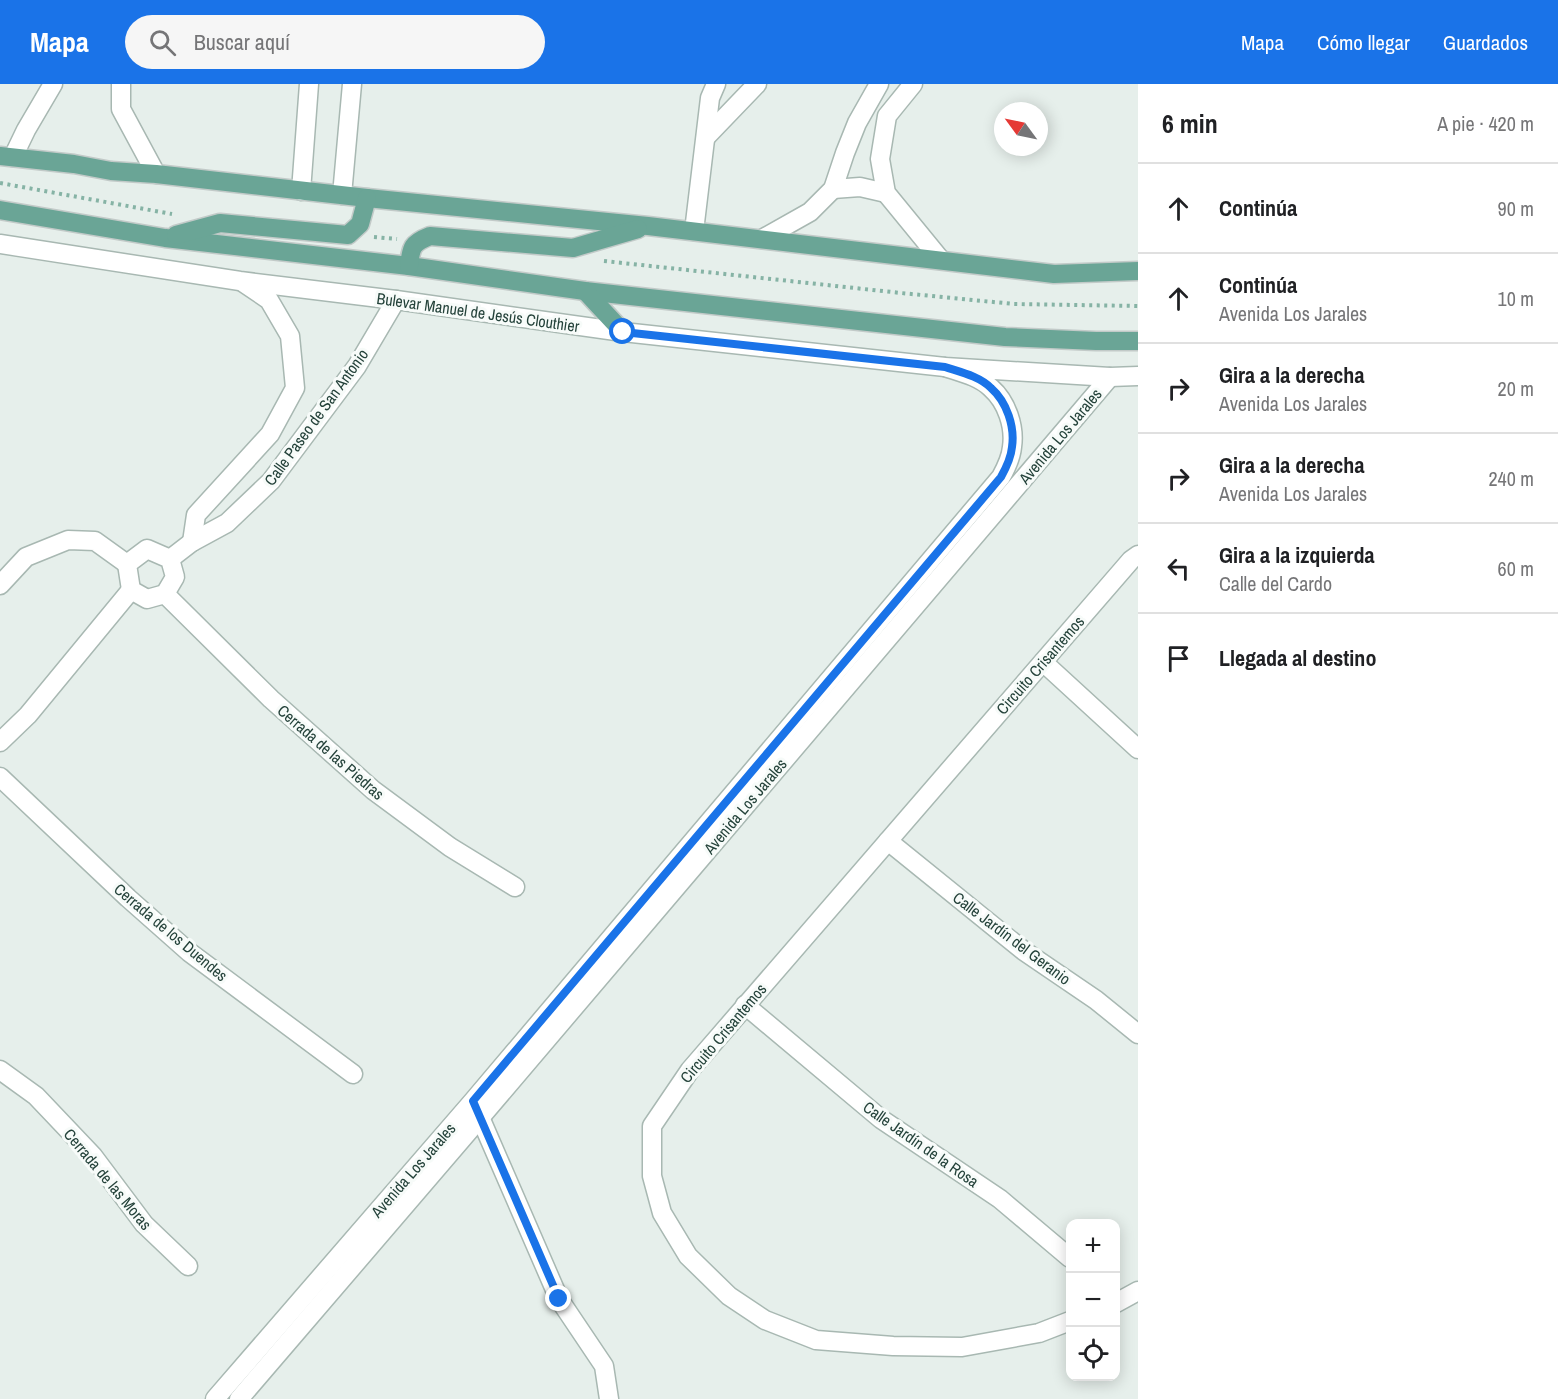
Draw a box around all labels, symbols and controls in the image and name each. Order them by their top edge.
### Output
search box [125,15,545,69]
text: Mapa [30,23,89,61]
icon: search [146,26,179,59]
text: Buscar aquí [194,27,290,57]
text: Mapa [1241,28,1284,57]
text: Cómo llegar [1317,28,1410,57]
text: Guardados [1443,28,1528,57]
north arrow [994,102,1048,156]
text: 6 min [1162,106,1218,141]
text: A pie · 420 m [1437,110,1534,137]
icon: ahead [1162,192,1195,225]
text: Continúa [1219,193,1297,223]
text: 90 m [1498,195,1534,222]
text: Continúa [1219,270,1297,300]
icon: ahead [1162,282,1195,315]
text: 10 m [1498,285,1534,312]
street label: Bulevar Manuel de Jesús Clouthier [375,287,581,337]
text: Avenida Los Jarales [1219,300,1367,327]
route start [609,318,635,344]
street label: Calle Paseo de San Antonio [259,344,373,490]
text: Gira a la derecha [1219,360,1364,390]
icon: right [1162,372,1195,405]
text: 20 m [1498,375,1534,402]
street label: Avenida Los Jarales [1013,383,1107,489]
text: Avenida Los Jarales [1219,390,1367,417]
text: Gira a la derecha [1219,450,1364,480]
icon: right [1162,462,1195,495]
text: 240 m [1488,465,1534,492]
text: Avenida Los Jarales [1219,480,1367,507]
text: Gira a la izquierda [1219,540,1374,570]
icon: left [1162,552,1195,585]
text: 60 m [1498,555,1534,582]
text: Calle del Cardo [1219,570,1332,597]
street label: Circuito Crisantemos [991,611,1089,719]
icon: arrive [1162,642,1195,675]
text: Llegada al destino [1219,643,1376,673]
street label: Cerrada de las Piedras [273,699,389,805]
street label: Avenida Los Jarales [698,753,792,859]
street label: Cerrada de los Duendes [109,878,233,986]
street label: Calle Jardín del Geranio [949,886,1075,990]
street label: Circuito Crisantemos [675,978,771,1088]
street label: Calle Jardín de la Rosa [859,1096,984,1193]
street label: Avenida Los Jarales [365,1118,460,1223]
street label: Cerrada de las Moras [59,1124,157,1234]
map controls [1066,1219,1120,1381]
button: + [1066,1219,1120,1273]
button: − [1066,1273,1120,1327]
route end [545,1285,571,1311]
button: locate [1066,1327,1120,1381]

